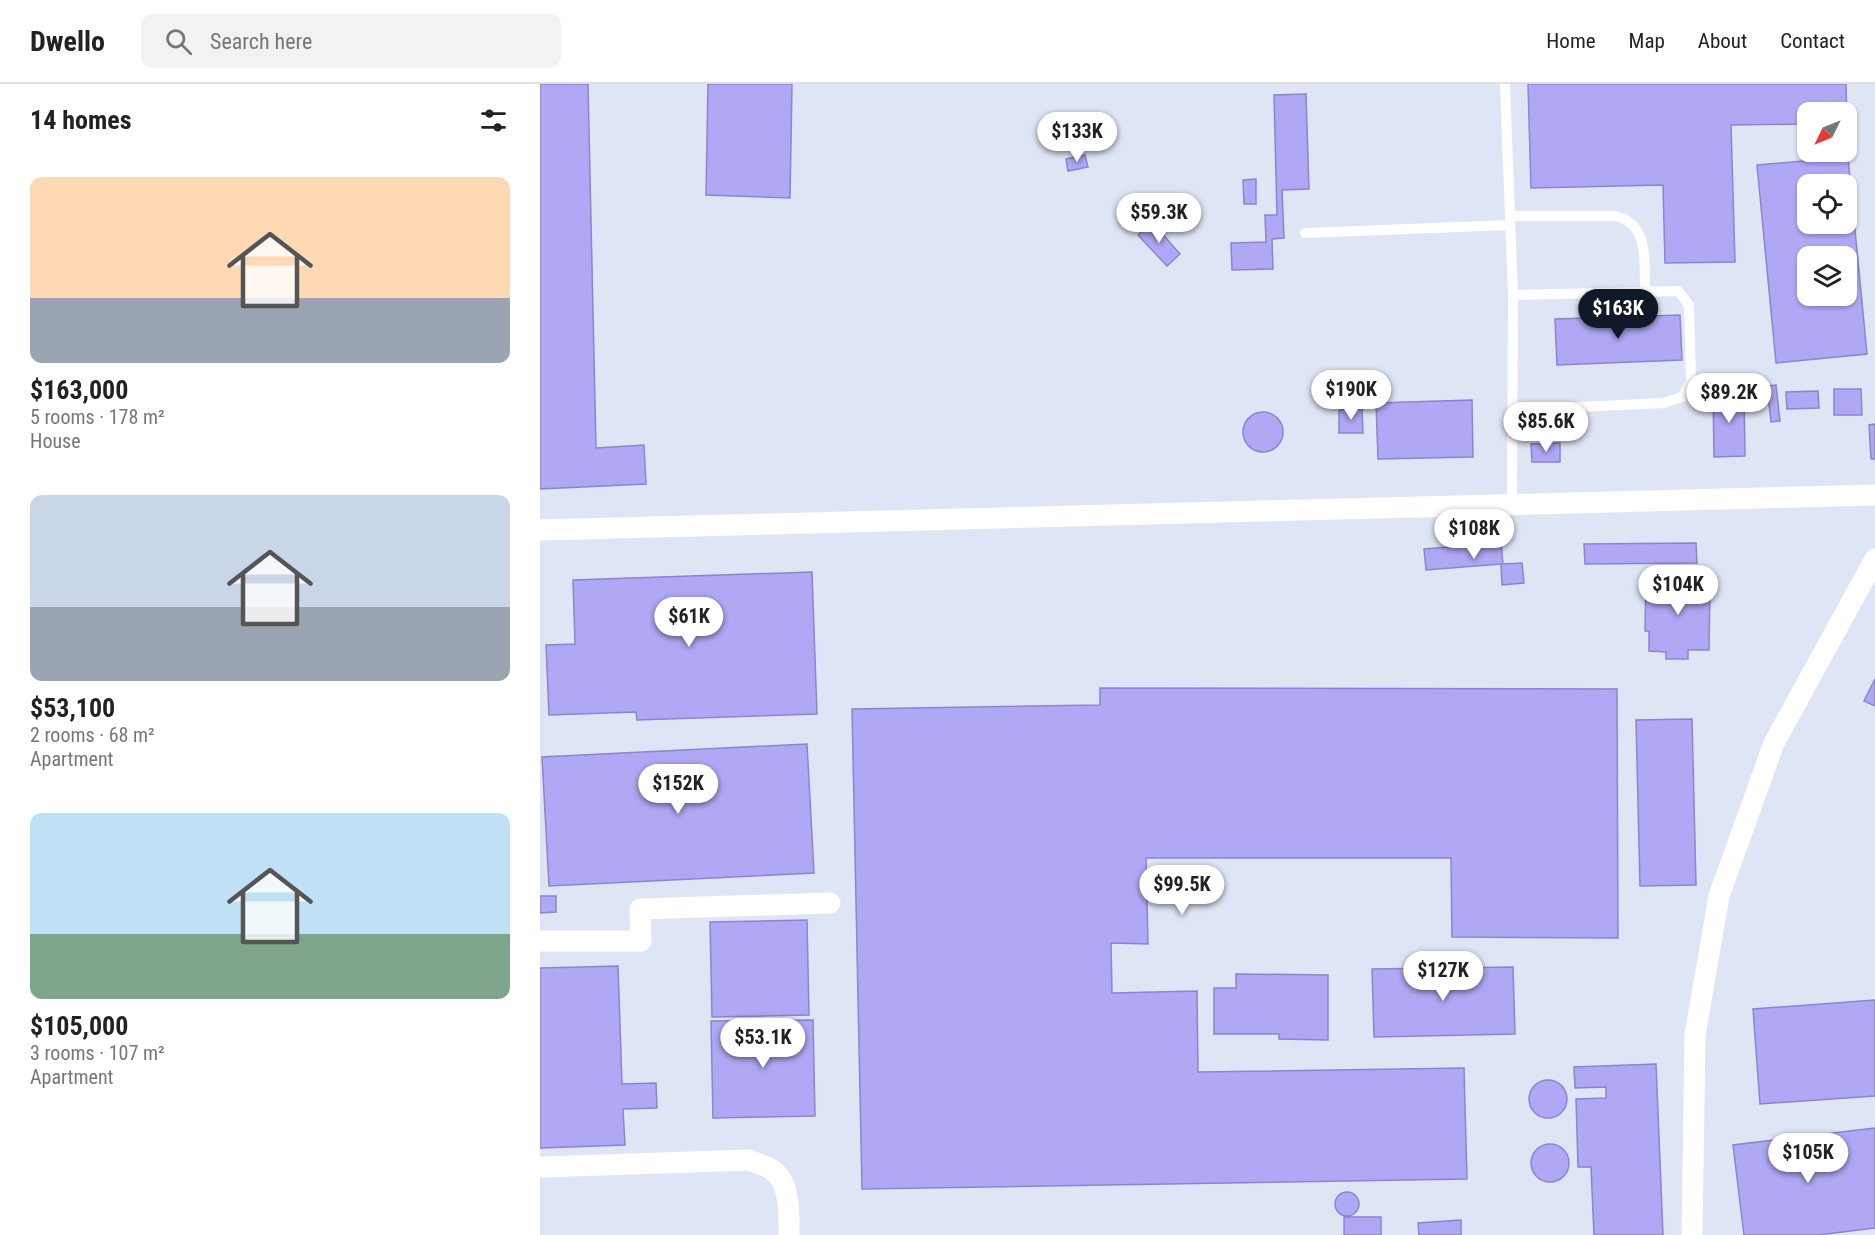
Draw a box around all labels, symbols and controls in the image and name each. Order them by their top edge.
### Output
search box [141,14,561,68]
text: Dwello [30,25,105,58]
icon: search [162,25,195,58]
text: Search here [210,29,312,54]
text: Home [1546,29,1596,53]
text: Map [1629,29,1665,53]
text: About [1698,29,1747,53]
text: Contact [1780,29,1845,53]
north arrow [1797,102,1857,162]
map controls [1797,102,1857,306]
icon: filters [477,104,510,137]
text: 14 homes [30,105,132,135]
pin: $133K [1035,112,1119,163]
text: $133K [1051,119,1103,143]
button: locate [1797,174,1857,234]
pin: $59.3K [1110,193,1208,244]
text: $59.3K [1130,200,1188,224]
icon: home [216,216,324,324]
button: layers [1797,246,1857,306]
pin: $163K [1576,289,1660,340]
text: $163K [1592,296,1644,320]
pin: $190K [1309,370,1393,421]
pin: $89.2K [1680,373,1778,424]
text: $163,000 [30,375,128,405]
text: $190K [1325,377,1377,401]
text: $89.2K [1700,380,1758,404]
pin: $85.6K [1497,402,1595,453]
text: 5 rooms · 178 m² [30,405,165,429]
text: $85.6K [1517,409,1575,433]
text: House [30,429,81,453]
pin: $108K [1432,509,1516,560]
text: $108K [1448,516,1500,540]
icon: home [216,534,324,642]
pin: $104K [1636,565,1720,616]
text: $104K [1652,572,1704,596]
pin: $61K [653,597,725,648]
text: $61K [668,604,710,628]
text: $53,100 [30,693,115,723]
text: 2 rooms · 68 m² [30,723,155,747]
text: Apartment [30,747,114,771]
pin: $152K [636,764,720,815]
text: $152K [652,771,704,795]
icon: home [216,852,324,960]
pin: $99.5K [1133,865,1231,916]
text: $99.5K [1153,872,1211,896]
pin: $127K [1401,951,1485,1002]
text: $127K [1417,958,1469,982]
text: $105,000 [30,1011,128,1041]
pin: $53.1K [714,1018,812,1069]
text: $53.1K [734,1025,792,1049]
text: 3 rooms · 107 m² [30,1041,165,1065]
text: Apartment [30,1065,114,1089]
pin: $105K [1766,1133,1850,1184]
text: $105K [1782,1140,1834,1164]

